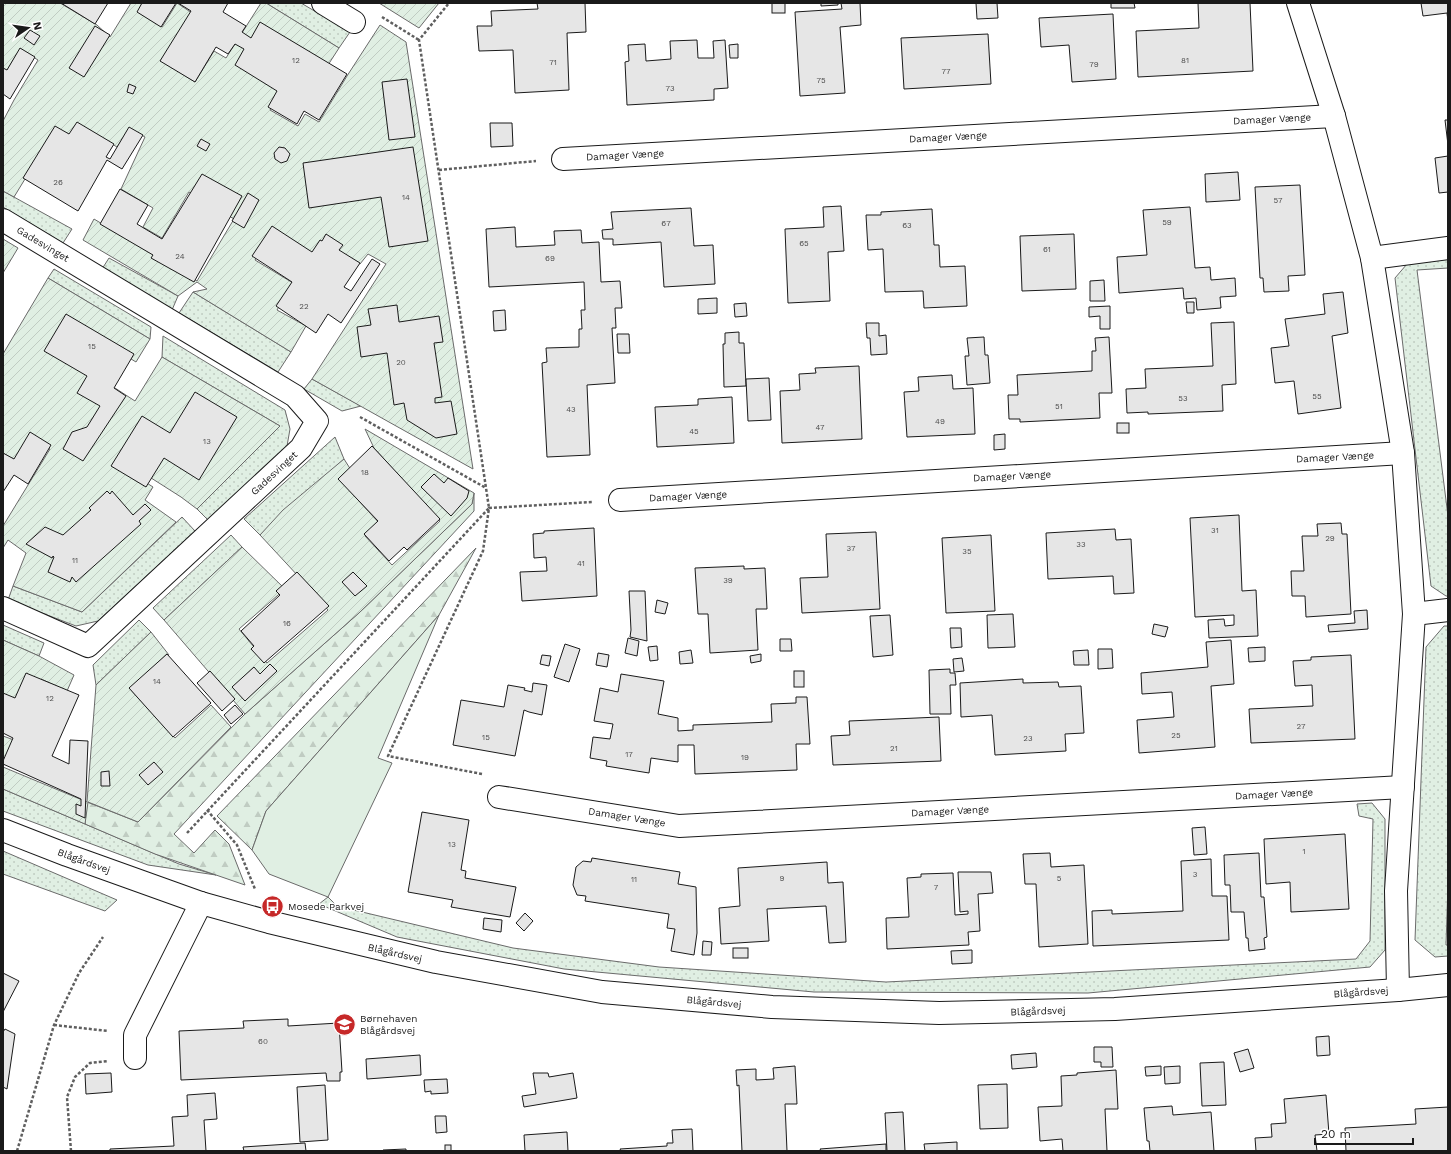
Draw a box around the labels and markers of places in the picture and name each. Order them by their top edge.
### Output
bus stop icon: Mosede Parkvej [260,893,286,919]
place label: Mosede Parkvej [288,901,364,912]
school or university icon: Børnehaven Blågårdsvej [332,1011,358,1037]
place label: Børnehaven Blågårdsvej [360,1013,417,1036]

